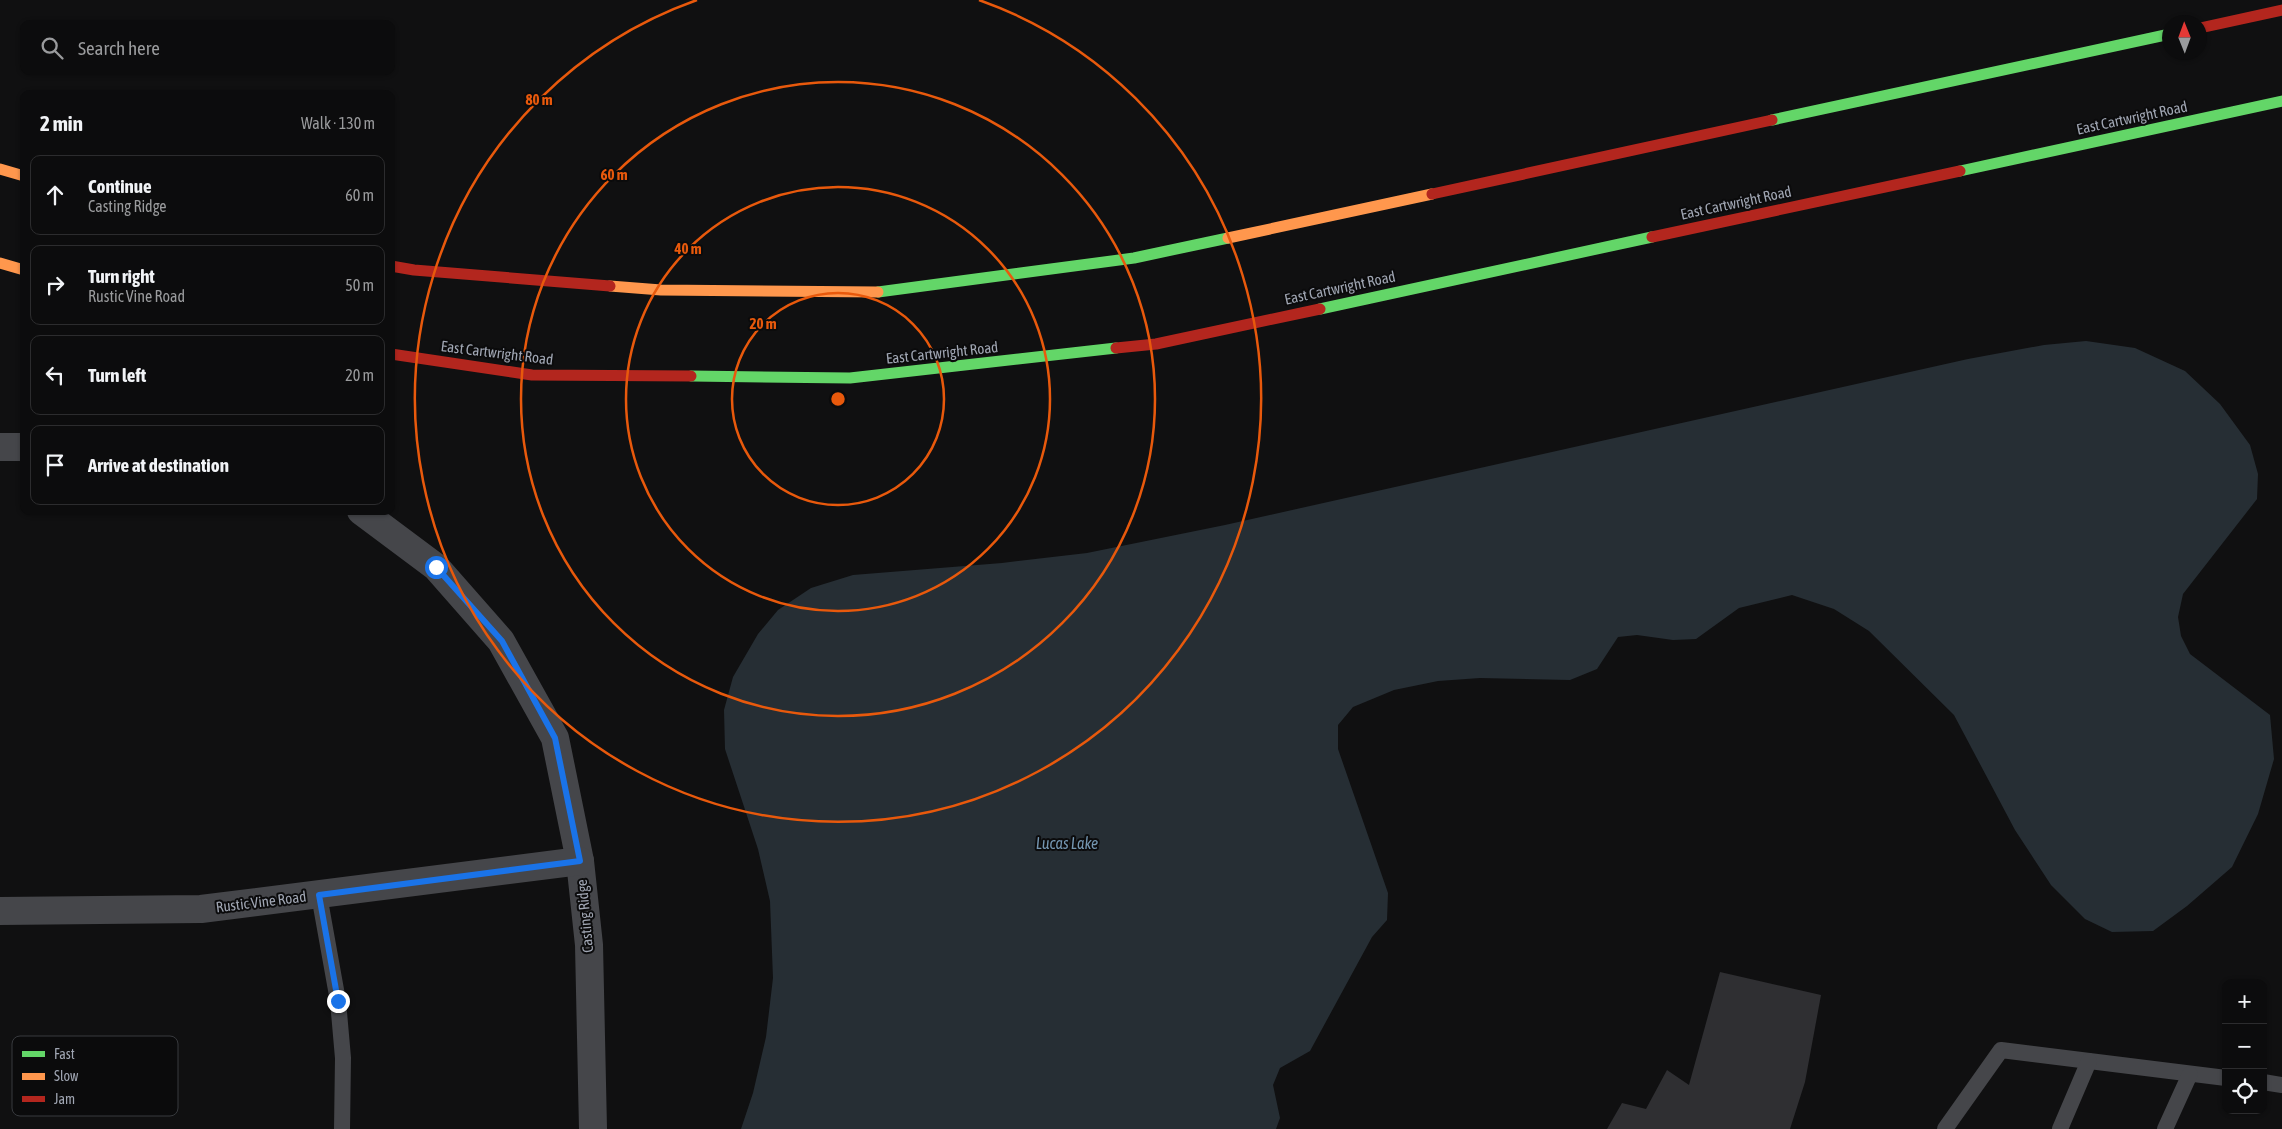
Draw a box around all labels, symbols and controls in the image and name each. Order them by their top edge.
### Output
north arrow [2162,15,2207,60]
search box [20,20,395,75]
icon: search [38,34,66,62]
text: Search here [78,37,160,59]
text: 80 m [526,91,553,108]
street label: East Cartwright Road [2075,97,2189,138]
text: 2 min [40,111,83,135]
text: Walk · 130 m [301,114,375,132]
text: 60 m [601,166,628,183]
text: Continue [88,175,152,197]
icon: ahead [41,181,69,209]
street label: East Cartwright Road [1679,182,1793,223]
text: 60 m [345,186,374,204]
text: Casting Ridge [88,197,167,215]
text: 40 m [674,240,702,257]
text: Turn right [88,265,155,287]
street label: East Cartwright Road [1283,267,1397,308]
icon: right [41,271,69,299]
text: 50 m [345,276,374,294]
text: Rustic Vine Road [88,287,185,305]
text: 20 m [750,315,777,332]
street label: East Cartwright Road [440,337,554,368]
street label: East Cartwright Road [885,338,999,367]
icon: left [41,361,69,389]
text: Turn left [88,364,146,386]
text: 20 m [345,366,374,384]
centre of rings [829,390,847,408]
icon: arrive [41,451,69,479]
text: Arrive at destination [88,454,229,476]
route start [425,556,448,579]
water label: Lucas Lake [1036,834,1098,852]
street label: Casting Ridge [573,878,596,953]
street label: Rustic Vine Road [215,888,307,915]
map controls [2222,979,2267,1114]
button: + [2222,979,2267,1024]
route end [327,990,350,1013]
button: − [2222,1024,2267,1069]
legend [12,1036,178,1116]
text: Fast [54,1046,75,1062]
text: Slow [54,1068,79,1084]
button: locate [2222,1069,2267,1114]
text: Jam [54,1091,75,1107]

